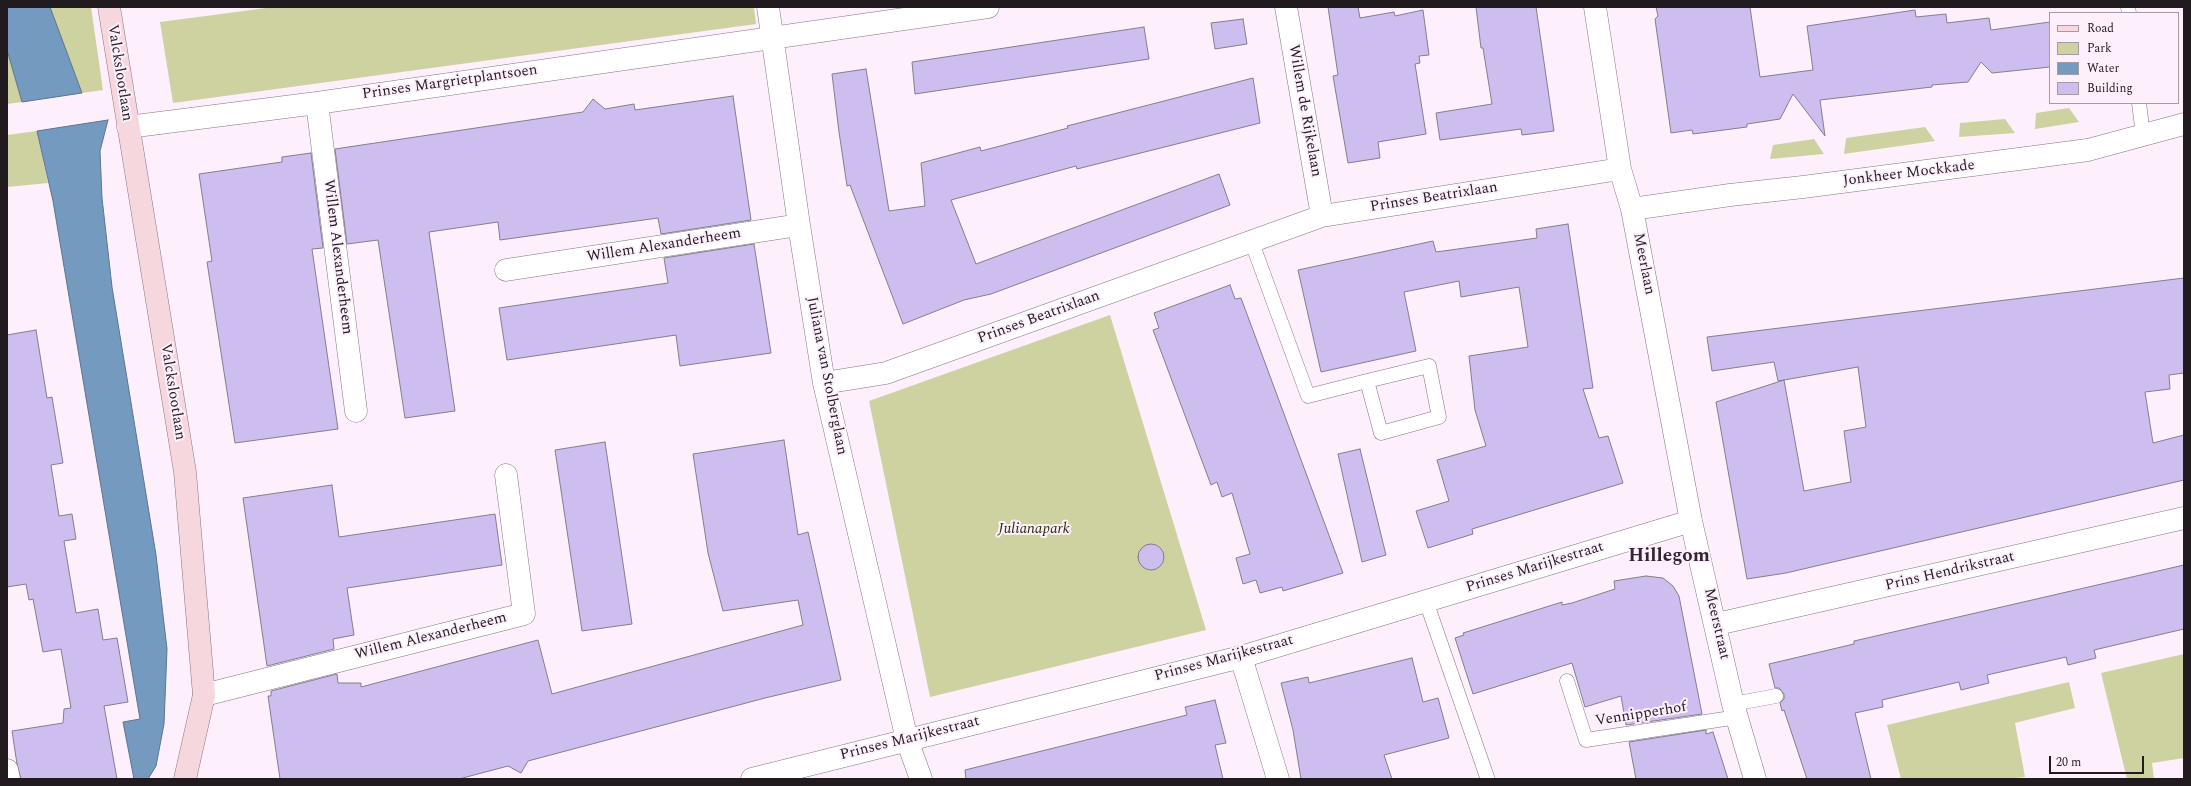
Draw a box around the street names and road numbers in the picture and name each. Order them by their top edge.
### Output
street label: Valckslootlaan [102,23,136,123]
street label: Willem de Rijkelaan [1284,44,1324,178]
street label: Prinses Margrietplantsoen [361,62,539,104]
street label: Jonkheer Mockkade [1842,157,1976,191]
street label: Willem Alexanderheem [319,179,355,335]
street label: Prinses Beatrixlaan [1369,179,1499,217]
street label: Willem Alexanderheem [586,225,742,267]
street label: Meerlaan [1628,232,1658,296]
street label: Prinses Beatrixlaan [975,288,1103,348]
street label: Juliana van Stolberglaan [802,295,850,457]
street label: Valckslootlaan [155,342,189,442]
street label: Prinses Marijkestraat [1464,538,1606,598]
street label: Prins Hendrikstraat [1884,548,2016,596]
street label: Meerstraat [1699,587,1733,661]
street label: Willem Alexanderheem [353,609,509,665]
street label: Prinses Marijkestraat [1153,632,1295,686]
street label: Vennipperhof [1594,699,1688,731]
street label: Prinses Marijkestraat [838,713,982,765]

